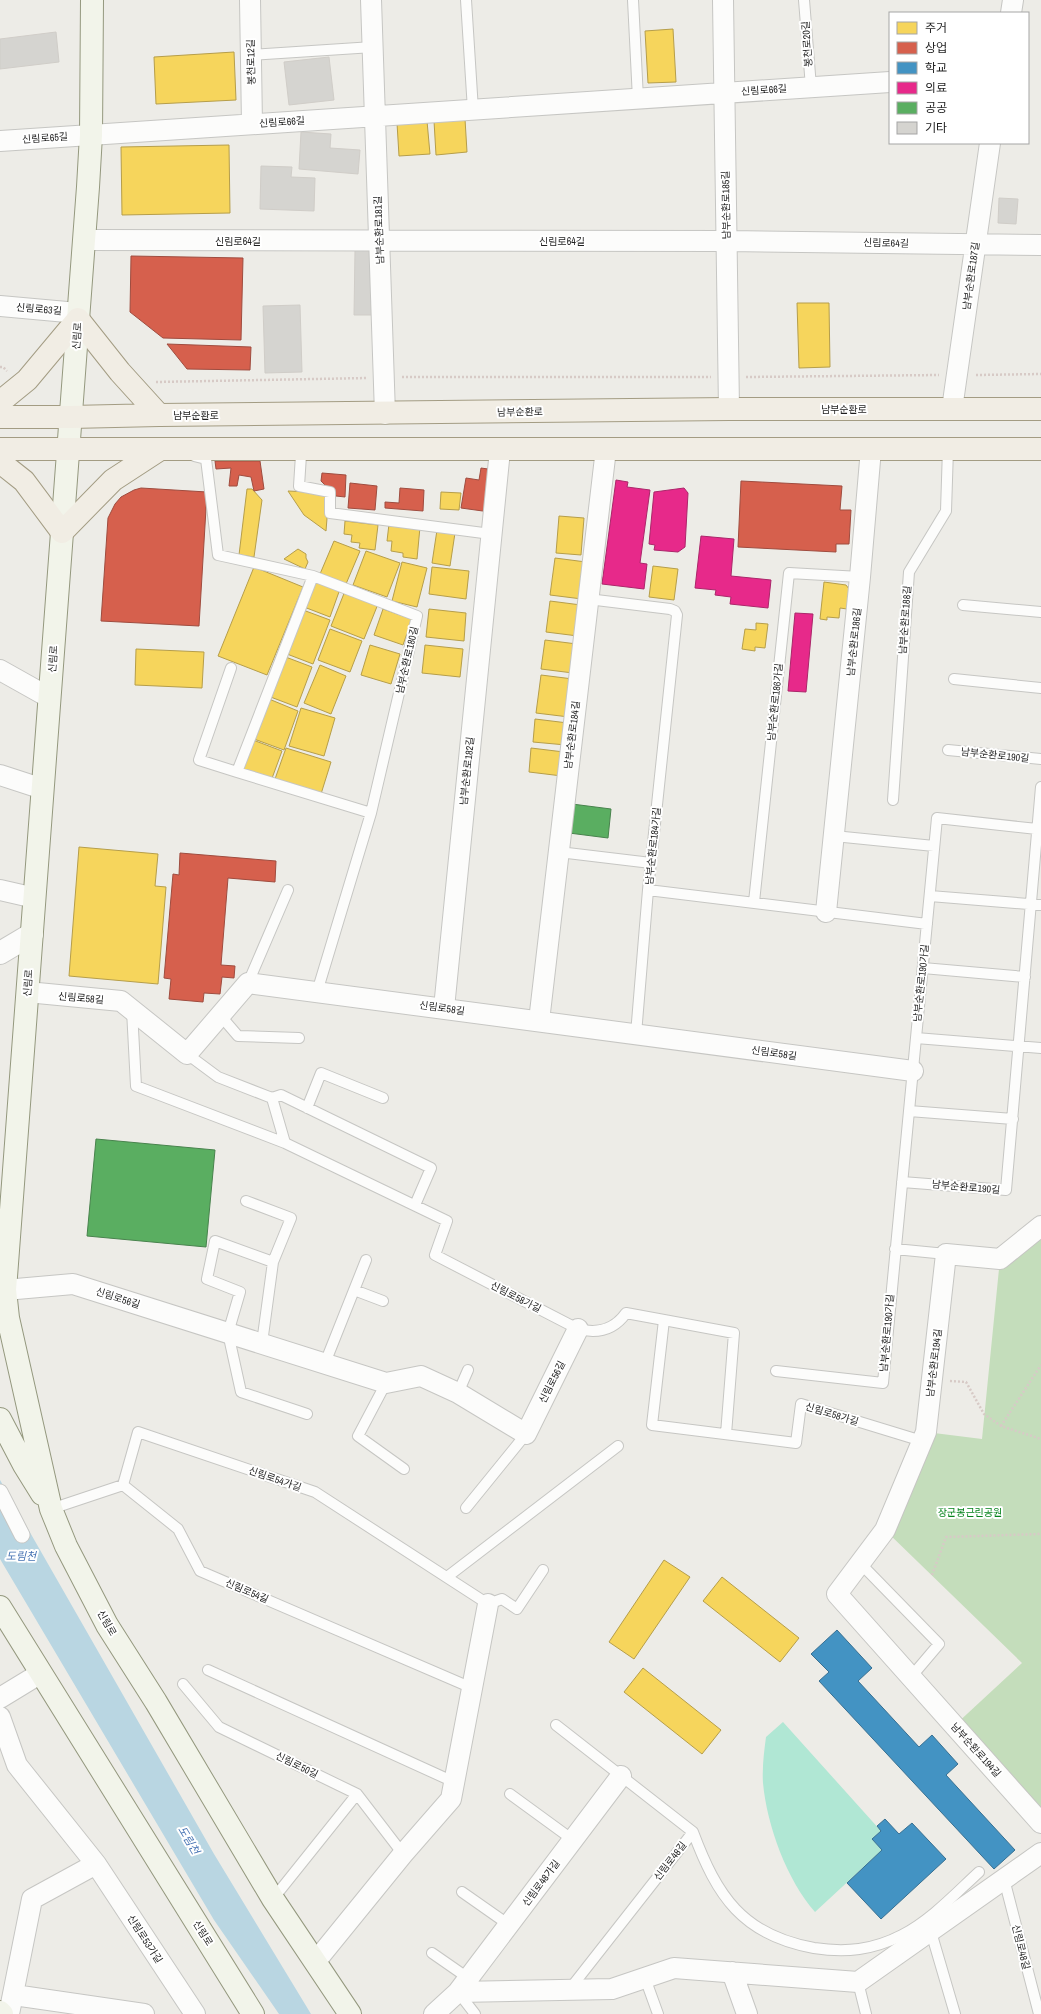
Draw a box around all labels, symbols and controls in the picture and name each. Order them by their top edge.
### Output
legend [889,12,1029,144]
text: 주거 [925,20,947,36]
street label: 봉천로20길 [799,21,815,67]
street label: 봉천로12길 [244,39,258,85]
text: 상업 [925,40,947,56]
text: 학교 [925,60,947,76]
text: 의료 [925,80,947,96]
street label: 신림로66길 [741,82,787,98]
text: 공공 [925,100,947,116]
street label: 신림로66길 [259,114,305,130]
text: 기타 [925,120,947,136]
street label: 신림로65길 [22,130,68,146]
street label: 남부순환로185길 [719,170,733,240]
street label: 남부순환로181길 [371,195,387,265]
street label: 신림로64길 [215,235,261,248]
street label: 신림로64길 [539,235,585,248]
street label: 신림로64길 [863,236,909,250]
street label: 남부순환로187길 [960,241,982,311]
street label: 신림로63길 [16,301,62,317]
street label: 신림로 [70,322,84,350]
street label: 남부순환로 [821,403,867,416]
street label: 남부순환로 [497,405,543,419]
street label: 남부순환로 [173,409,219,422]
street label: 남부순환로188길 [896,585,914,655]
street label: 남부순환로186길 [844,607,864,677]
street label: 남부순환로180길 [393,625,421,695]
street label: 신림로 [46,645,60,673]
street label: 남부순환로186가길 [764,662,786,742]
street label: 남부순환로184길 [561,700,583,770]
street label: 남부순환로182길 [457,736,477,806]
street label: 남부순환로190길 [960,745,1030,765]
street label: 남부순환로184가길 [642,806,664,886]
street label: 남부순환로190가길 [910,943,932,1023]
street label: 신림로 [21,969,35,997]
street label: 신림로58길 [58,990,104,1006]
street label: 신림로58길 [418,998,466,1018]
street label: 신림로58길 [750,1043,798,1063]
street label: 남부순환로190길 [931,1178,1001,1196]
street label: 신림로58가길 [488,1279,544,1315]
street label: 신림로56길 [94,1285,142,1311]
street label: 남부순환로190가길 [877,1294,897,1372]
street label: 남부순환로194길 [923,1328,945,1398]
street label: 신림로56길 [536,1359,568,1405]
street label: 신림로58가길 [804,1400,860,1428]
street label: 신림로54가길 [247,1464,303,1494]
park label: 장군봉근린공원 [938,1506,1002,1519]
water label: 도림천 [6,1549,38,1563]
street label: 신림로54길 [223,1576,271,1606]
street label: 신림로 [94,1608,120,1638]
street label: 남부순환로194길 [948,1720,1004,1780]
street label: 신림로50길 [274,1749,320,1781]
water label: 도림천 [175,1823,204,1858]
street label: 신림로48길 [651,1839,689,1883]
street label: 신림로48가길 [519,1857,563,1909]
street label: 신림로53가길 [125,1912,165,1966]
street label: 신림로 [190,1918,216,1948]
street label: 신림로48길 [1009,1923,1033,1971]

